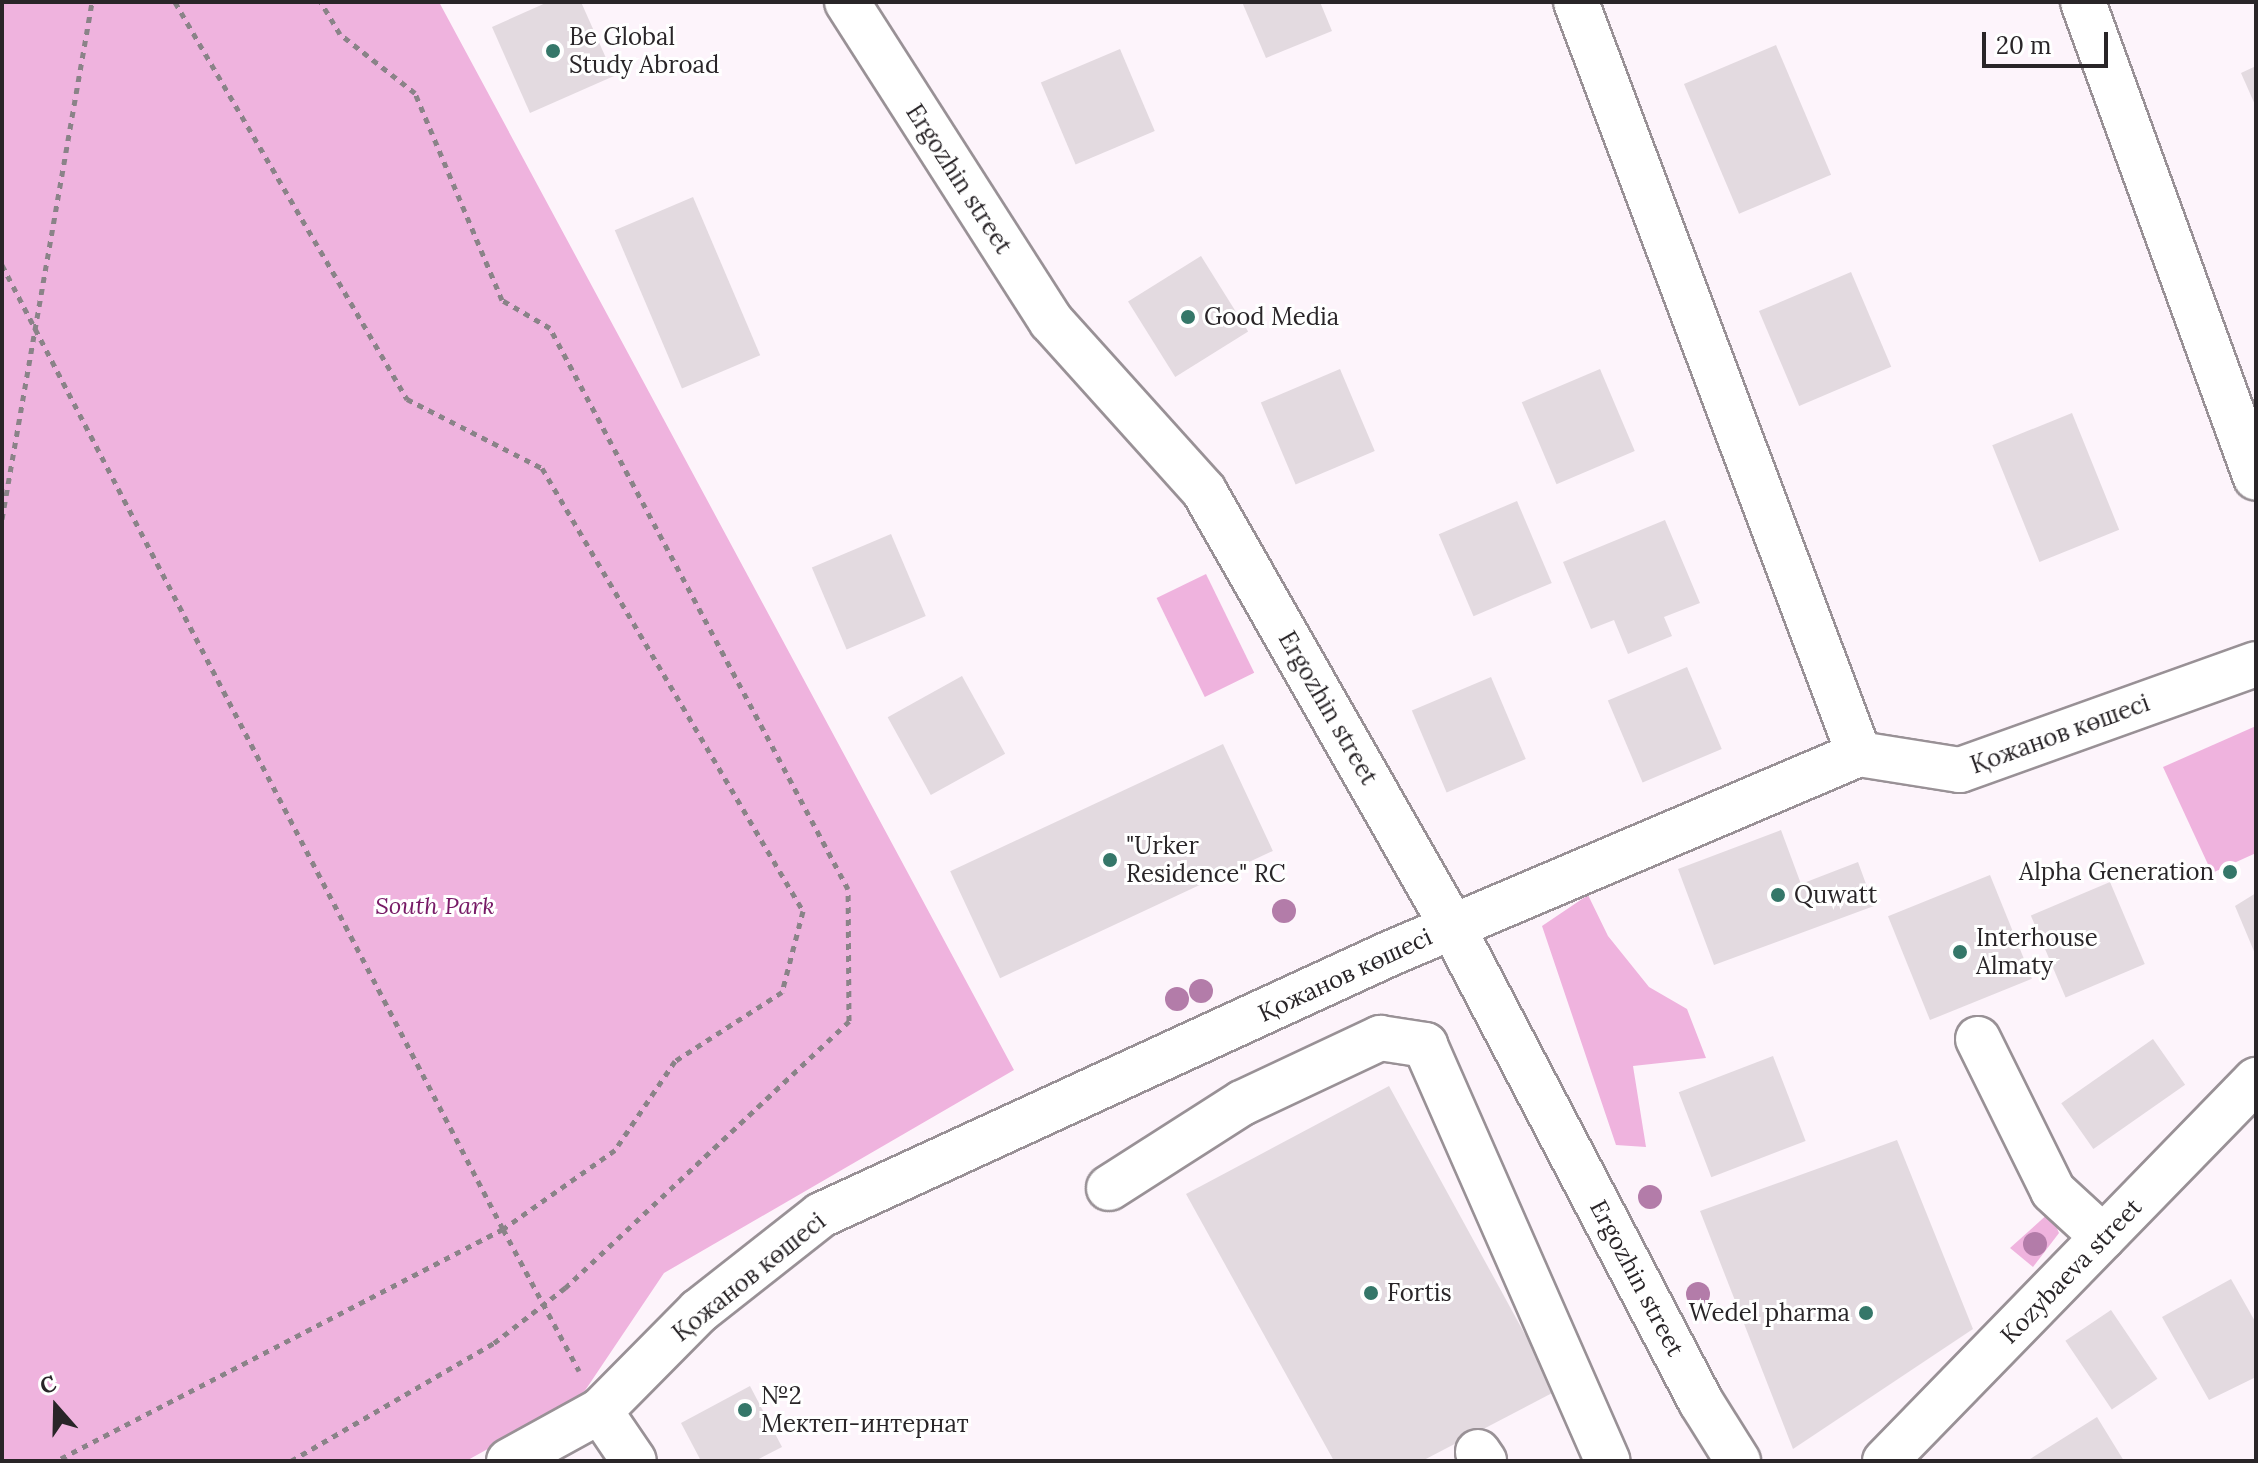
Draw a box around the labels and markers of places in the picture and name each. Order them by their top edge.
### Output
place label: Be Global Study Abroad [569,23,719,79]
marker: Be Global Study Abroad [544,42,562,60]
place label: Good Media [1204,303,1339,331]
marker: Good Media [1179,308,1197,326]
place label: "Urker Residence" RC [1126,832,1286,888]
marker: "Urker Residence" RC [1101,851,1119,869]
place label: Alpha Generation [2019,858,2214,886]
marker: Alpha Generation [2221,863,2239,881]
place label: Quwatt [1794,881,1877,909]
marker: Quwatt [1769,886,1787,904]
place label: Interhouse Almaty [1976,924,2098,980]
marker: Interhouse Almaty [1951,943,1969,961]
place label: Fortis [1387,1279,1452,1307]
marker: Fortis [1362,1284,1380,1302]
place label: Wedel pharma [1689,1299,1850,1327]
marker: Wedel pharma [1857,1304,1875,1322]
place label: №2 Мектеп-интернат [761,1382,969,1438]
marker: №2 Мектеп-интернат [736,1401,754,1419]

